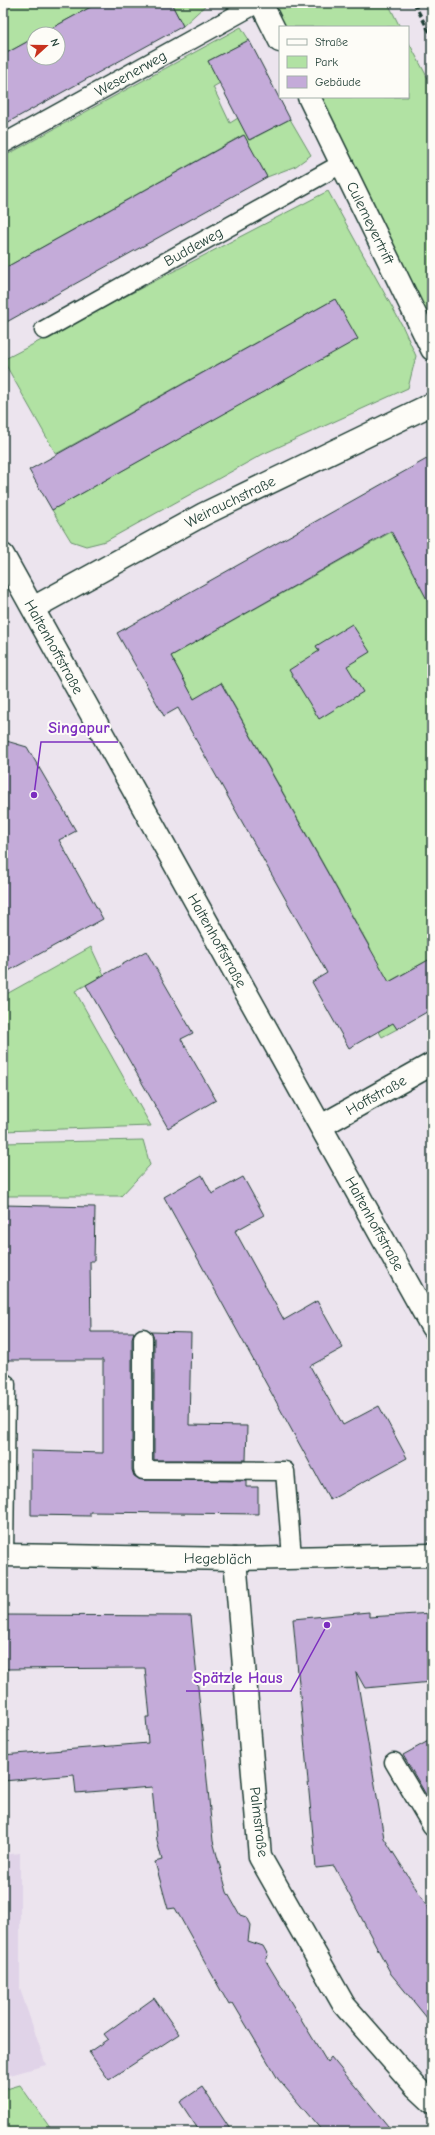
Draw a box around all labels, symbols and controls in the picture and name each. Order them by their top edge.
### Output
north arrow [26,26,66,66]
legend [279,26,409,98]
text: Straße [315,35,348,49]
text: N [48,37,62,48]
street label: Wesenerweg [92,46,170,100]
text: Park [315,55,338,69]
text: Gebäude [315,75,361,89]
street label: Culemeyertrift [343,179,398,268]
street label: Buddeweg [161,223,226,270]
street label: Weirauchstraße [182,472,279,532]
street label: Haltenhoffstraße [21,596,88,698]
callout: Singapur [41,714,118,742]
text: Singapur [48,719,110,737]
street label: Haltenhoffstraße [184,890,251,991]
street label: Hoffstraße [343,1071,410,1119]
street label: Haltenhoffstraße [341,1173,408,1274]
street label: Hegebläch [184,1549,252,1568]
callout: Spätzle Haus [186,1663,291,1691]
text: Spätzle Haus [193,1669,283,1687]
street label: Palmstraße [246,1786,272,1859]

